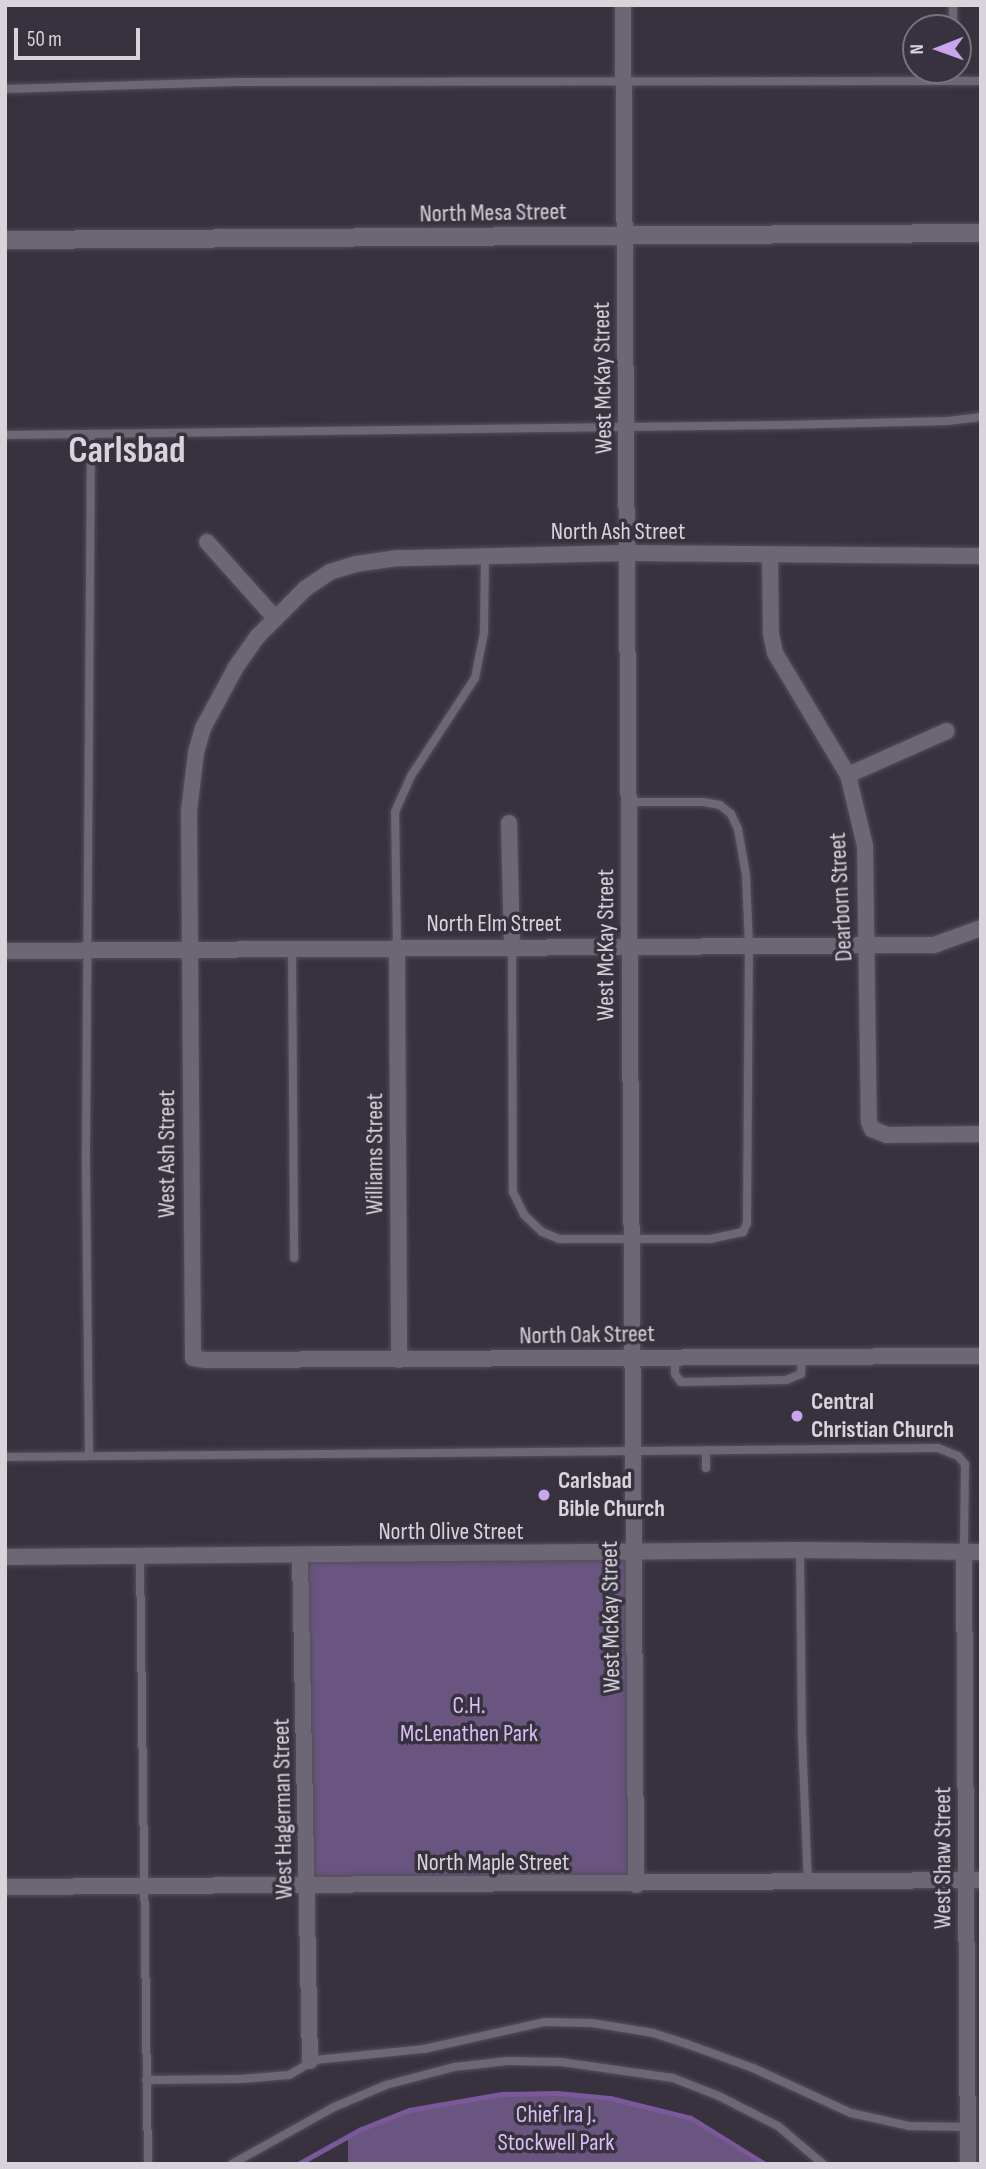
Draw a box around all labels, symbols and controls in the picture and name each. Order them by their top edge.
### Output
scale bar [18,14,144,58]
north arrow [902,14,972,84]
text: 50 m [27,27,62,52]
text: N [906,44,929,55]
street label: North Mesa Street [419,197,567,229]
street label: West McKay Street [587,302,619,454]
district label: Carlsbad [68,428,186,474]
street label: North Ash Street [551,518,685,546]
street label: Dearborn Street [823,832,859,962]
street label: West McKay Street [592,869,620,1021]
street label: North Elm Street [427,910,561,938]
street label: West Ash Street [153,1090,181,1218]
street label: Williams Street [361,1093,389,1215]
street label: North Oak Street [519,1319,655,1351]
place label: Central Christian Church [811,1388,954,1444]
marker: Central Christian Church [789,1408,805,1424]
place label: Carlsbad Bible Church [558,1467,665,1523]
marker: Carlsbad Bible Church [536,1487,552,1503]
street label: North Olive Street [378,1518,524,1546]
street label: West McKay Street [595,1541,627,1693]
park label: C.H. McLenathen Park [400,1692,538,1748]
street label: West Hagerman Street [267,1718,299,1900]
street label: West Shaw Street [929,1787,957,1929]
street label: North Maple Street [417,1849,569,1877]
park label: Chief Ira J. Stockwell Park [497,2101,615,2157]

